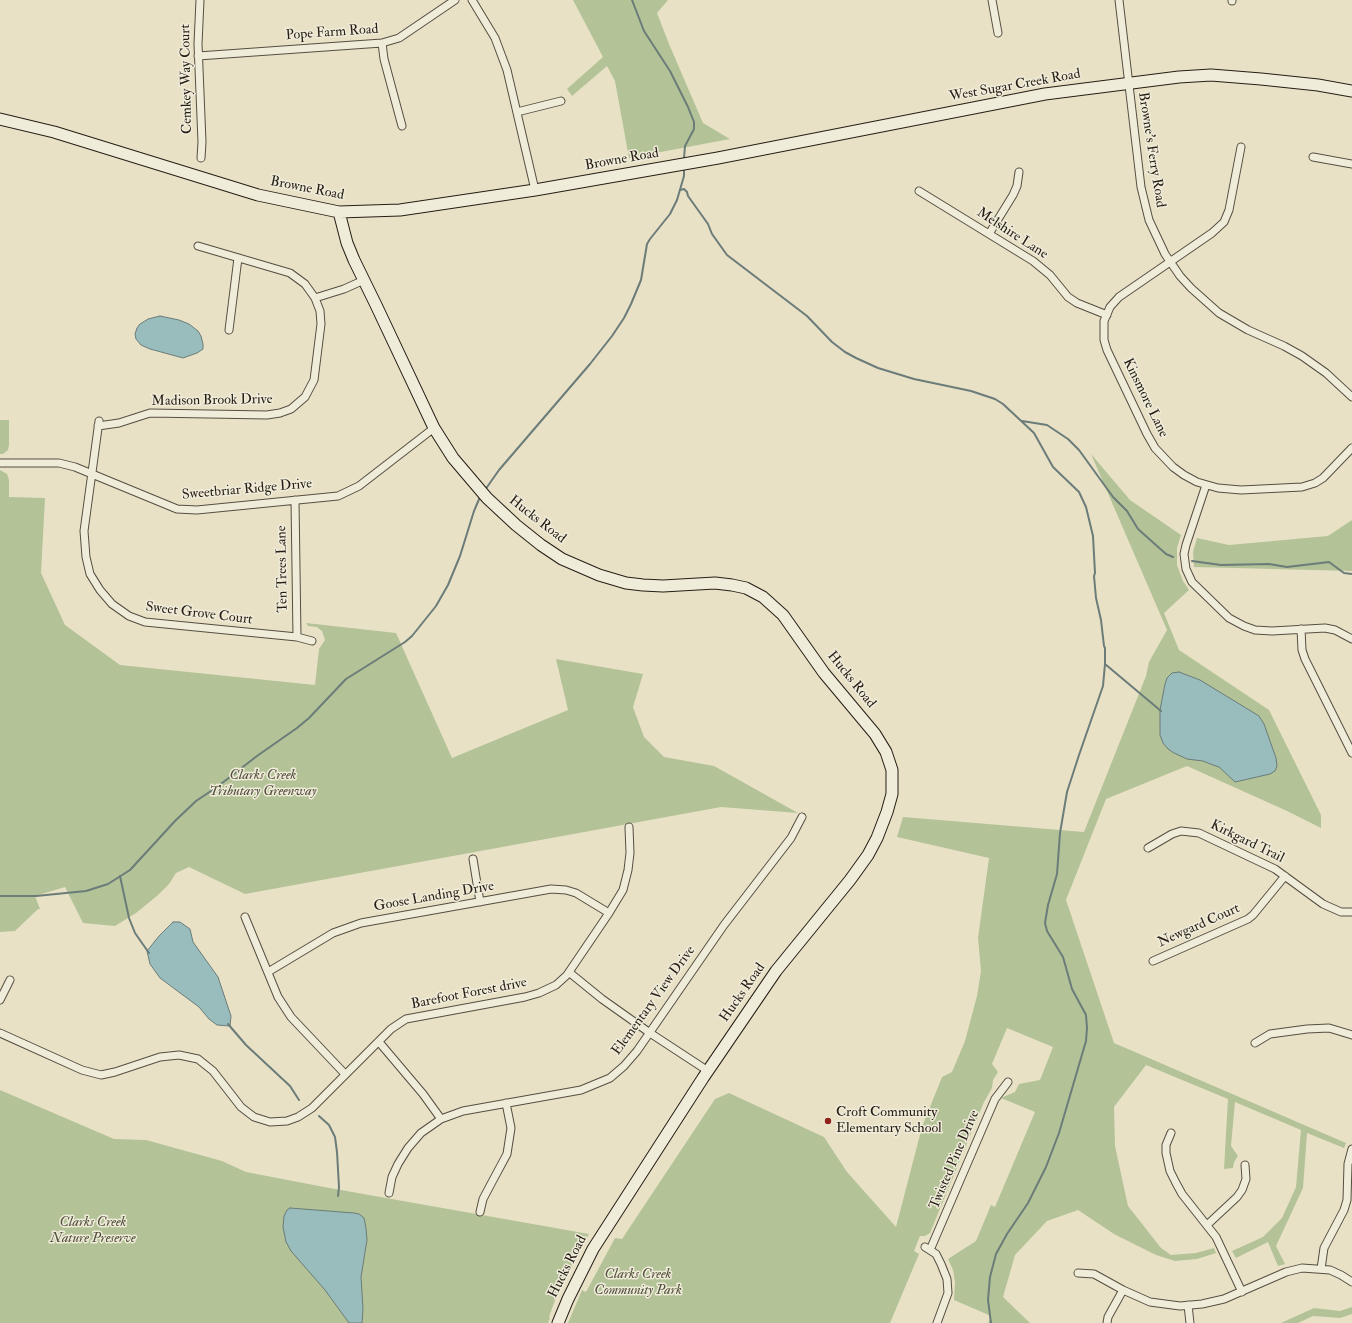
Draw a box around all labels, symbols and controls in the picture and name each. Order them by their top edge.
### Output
street label: Pope Farm Road [285,21,379,45]
street label: Cemkey Way Court [178,24,196,134]
street label: West Sugar Creek Road [948,66,1082,106]
street label: Browne's Ferry Road [1134,91,1168,209]
street label: Browne Road [584,145,660,175]
street label: Browne Road [269,174,345,204]
street label: Melshire Lane [973,205,1051,263]
street label: Kinsmore Lane [1119,356,1171,440]
street label: Madison Brook Drive [151,392,273,410]
street label: Sweetbriar Ridge Drive [181,476,313,504]
street label: Hucks Road [505,493,569,547]
street label: Ten Trees Lane [274,525,292,613]
street label: Sweet Grove Court [145,599,253,629]
street label: Hucks Road [823,648,879,712]
park label: Clarks Creek Tributary Greenway [209,768,317,800]
street label: Kirkgard Trail [1207,817,1287,867]
street label: Goose Landing Drive [373,878,495,916]
street label: Newgard Court [1155,900,1243,952]
street label: Elementary View Drive [609,943,699,1059]
street label: Hucks Road [717,960,769,1026]
street label: Barefoot Forest drive [410,975,528,1013]
place label: Croft Community Elementary School [836,1105,942,1138]
street label: Twisted Pine Drive [927,1108,983,1212]
marker: Croft Community Elementary School [823,1116,833,1126]
park label: Clarks Creek Nature Preserve [50,1215,136,1248]
street label: Hucks Road [545,1233,591,1301]
park label: Clarks Creek Community Park [594,1267,682,1300]

